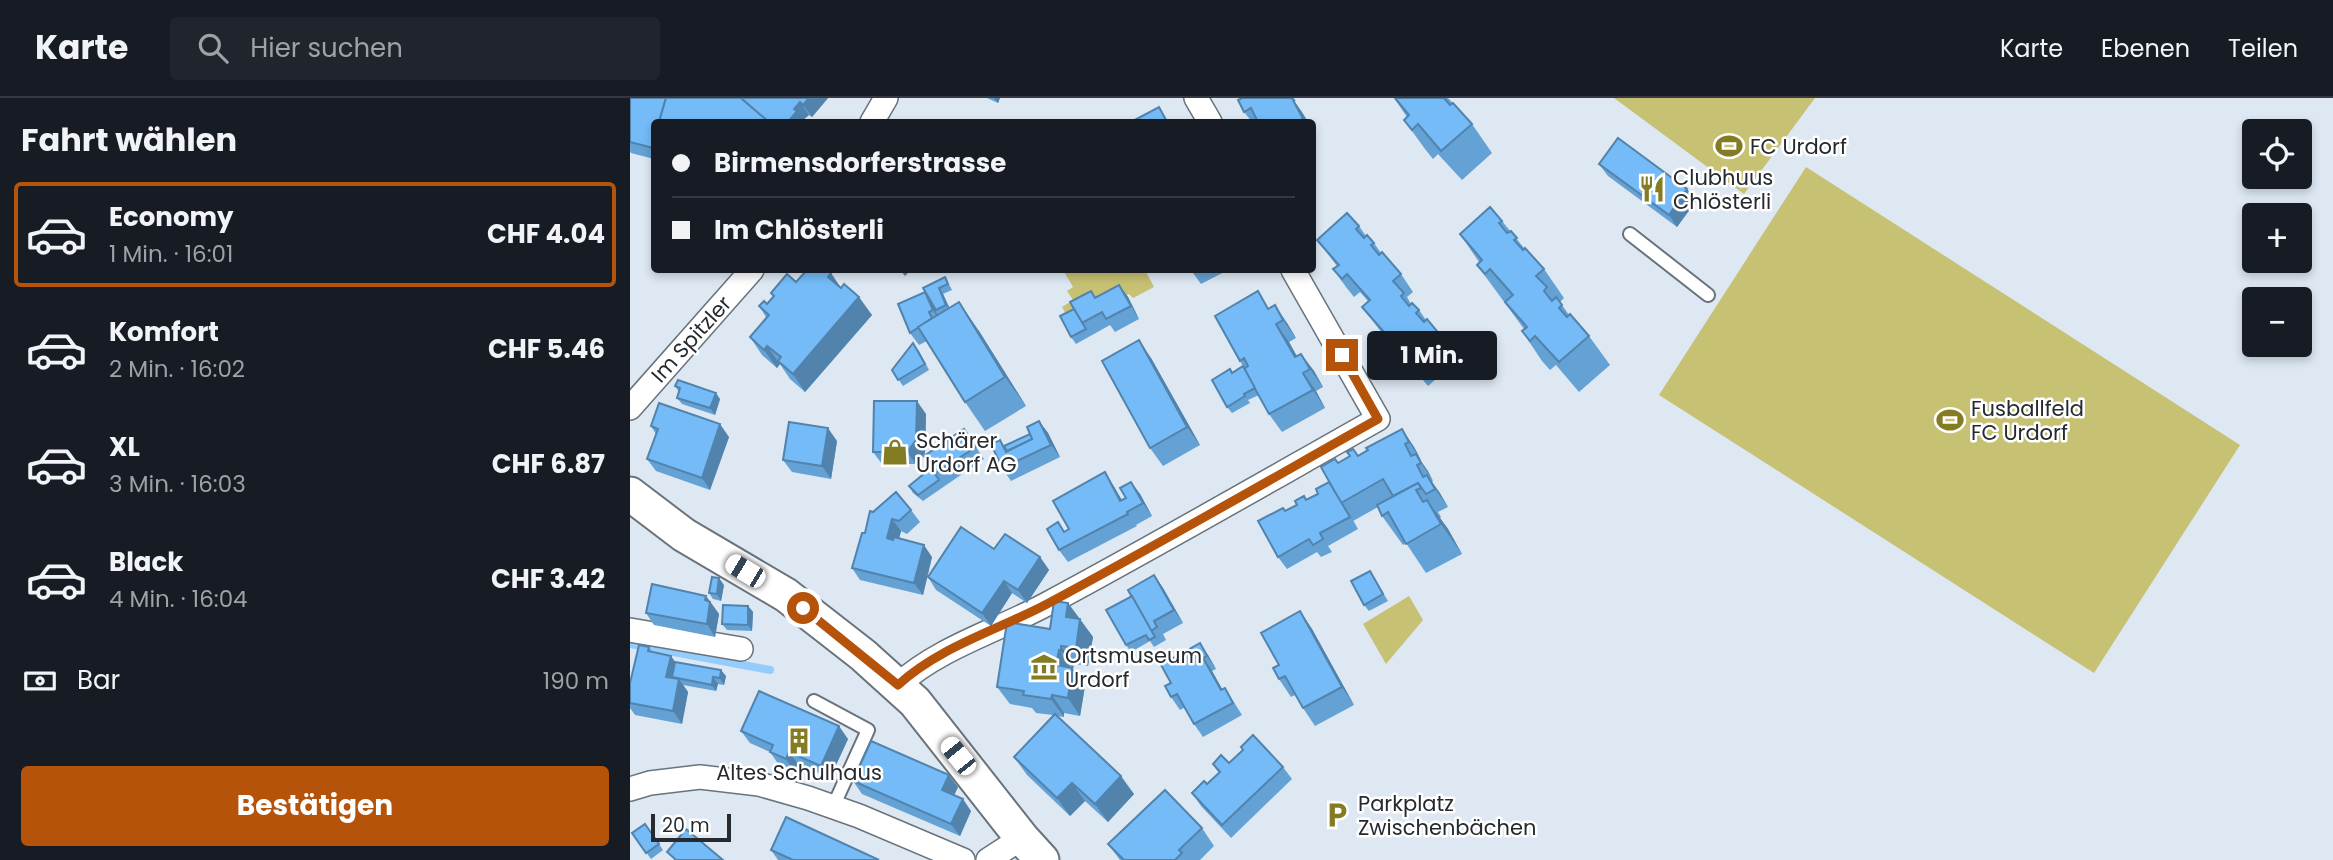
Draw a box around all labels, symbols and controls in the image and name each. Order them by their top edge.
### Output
search box [170,17,660,80]
text: Karte [35,24,128,71]
icon: search [194,29,232,67]
text: Hier suchen [250,30,403,66]
text: Karte [2000,32,2063,65]
text: Ebenen [2101,32,2190,65]
text: Teilen [2228,32,2298,65]
text: Fahrt wählen [21,117,237,162]
map controls [2242,119,2312,357]
button: locate [2242,119,2312,189]
sports icon: FC Urdorf [1714,131,1744,161]
place label: FC Urdorf [1750,132,1847,161]
text: Birmensdorferstrasse [714,145,1006,181]
place label: Clubhuus Chlösterli [1673,163,1773,216]
restaurant icon: Clubhuus Chlösterli [1637,174,1667,204]
text: Economy [109,199,233,235]
icon: car [25,203,88,266]
button: + [2242,203,2312,273]
text: Im Chlösterli [714,212,884,248]
text: CHF 4.04 [487,216,605,252]
text: 1 Min. · 16:01 [109,238,233,270]
button: − [2242,287,2312,357]
street label: Im Spitzler [644,289,738,389]
text: Komfort [109,314,219,350]
icon: car [25,318,88,381]
callout: 1 Min. [1366,330,1496,380]
text: CHF 5.46 [488,331,605,367]
route end [1326,339,1358,371]
text: 1 Min. [1400,339,1464,371]
text: 2 Min. · 16:02 [109,353,245,385]
place label: Fusballfeld FC Urdorf [1971,394,2084,447]
sports icon: Fusballfeld FC Urdorf [1935,405,1965,435]
place label: Schärer Urdorf AG [916,426,1017,479]
text: XL [109,429,140,465]
icon: car [25,433,88,496]
shop icon: Schärer Urdorf AG [880,437,910,467]
text: CHF 6.87 [492,446,605,482]
text: 3 Min. · 16:03 [109,468,246,500]
text: Black [109,544,183,580]
icon: car [25,548,88,611]
car [722,551,769,591]
text: CHF 3.42 [491,561,605,597]
text: 4 Min. · 16:04 [109,583,248,615]
route start [787,592,819,624]
place label: Ortsmuseum Urdorf [1065,641,1202,694]
museum icon: Ortsmuseum Urdorf [1029,652,1059,682]
icon: cash [21,662,59,700]
text: Bar [77,662,120,698]
text: 190 m [543,665,609,697]
building icon: Altes Schulhaus [784,726,814,756]
car [937,733,980,779]
place label: Altes Schulhaus [716,758,882,787]
button: Bestätigen [21,766,609,846]
place label: Parkplatz Zwischenbächen [1358,789,1536,842]
parking icon: Parkplatz Zwischenbächen [1322,800,1352,830]
scale bar [651,811,732,843]
text: 20 m [662,812,710,839]

